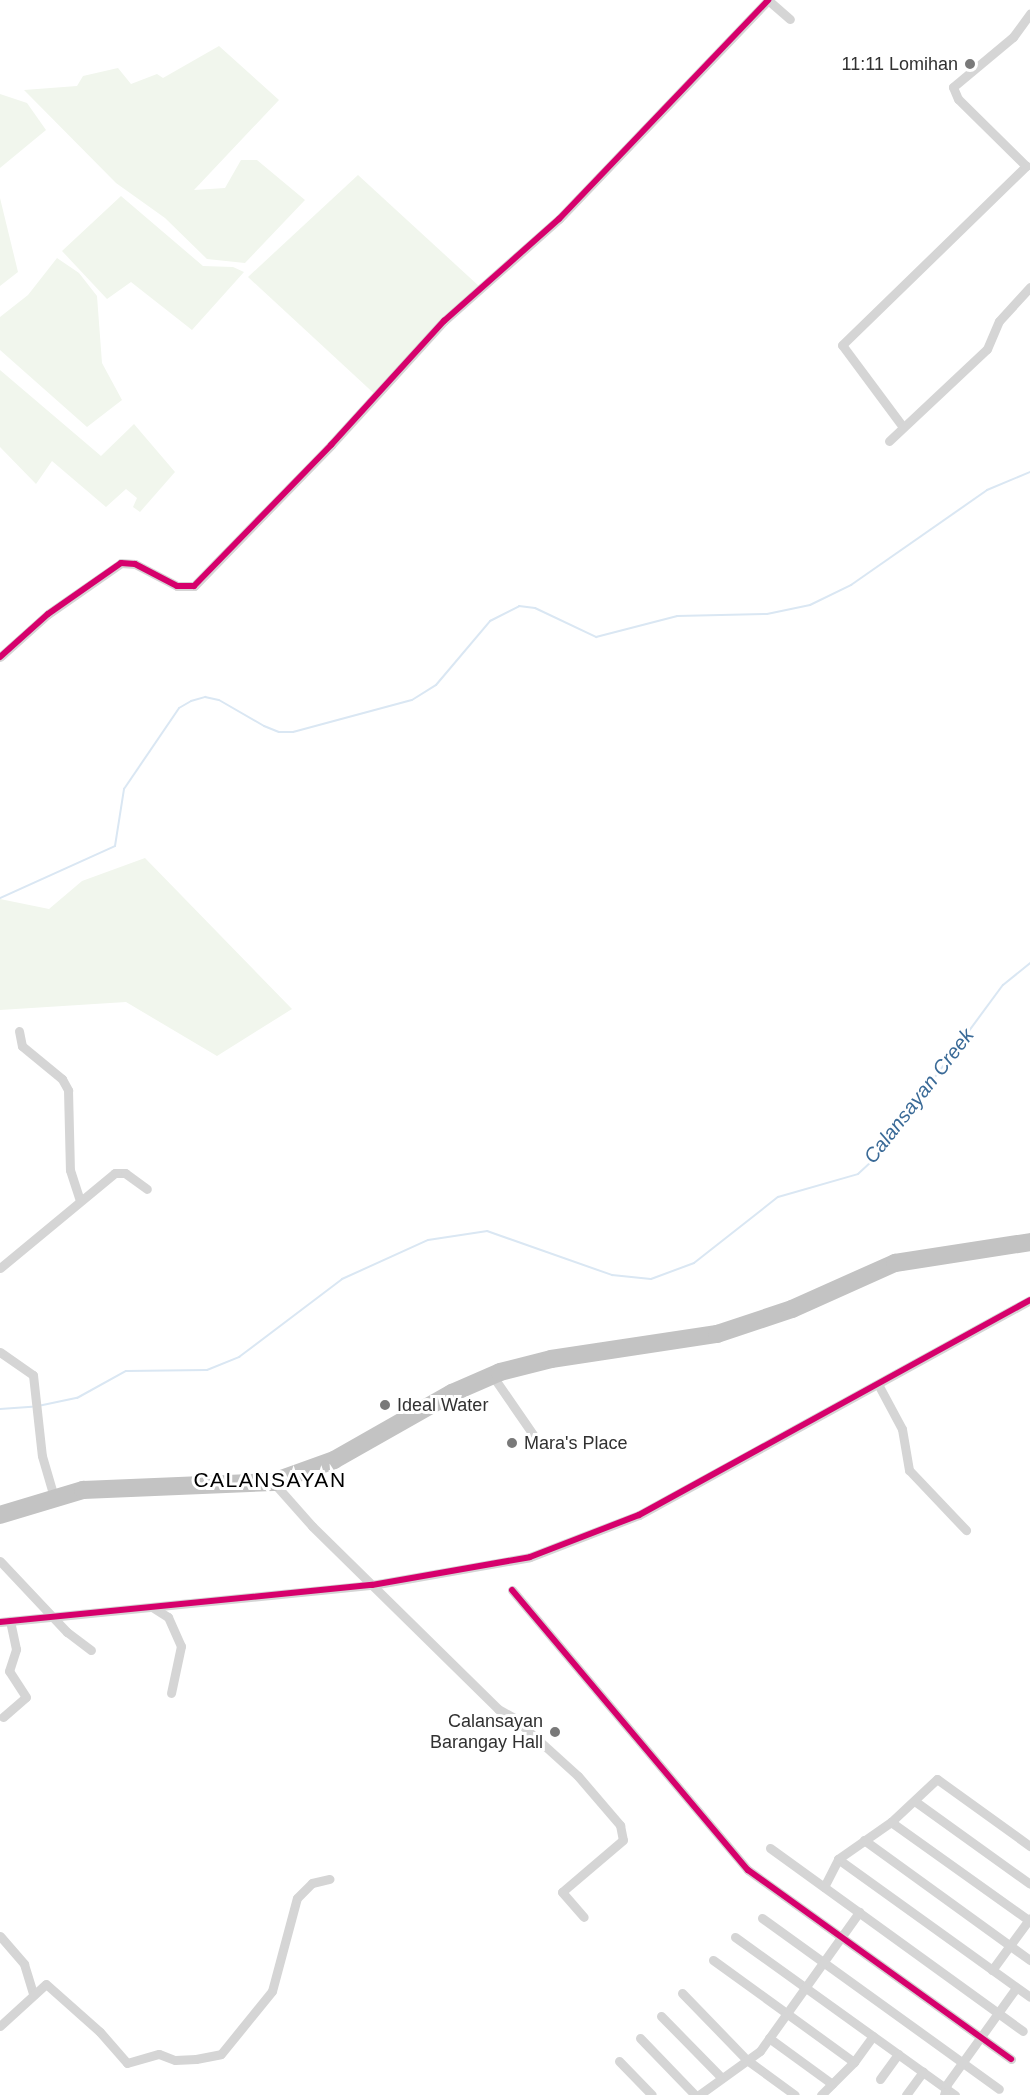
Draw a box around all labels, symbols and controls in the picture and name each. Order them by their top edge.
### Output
place label: 11:11 Lomihan [842,53,958,75]
marker: 11:11 Lomihan [963,57,977,71]
water label: Calansayan Creek [859,1024,979,1168]
place label: Ideal Water [397,1394,488,1416]
marker: Ideal Water [378,1398,392,1412]
place label: Mara's Place [524,1432,627,1454]
marker: Mara's Place [505,1436,519,1450]
district label: CALANSAYAN [193,1467,347,1493]
place label: Calansayan Barangay Hall [430,1711,543,1754]
marker: Calansayan Barangay Hall [548,1725,562,1739]

